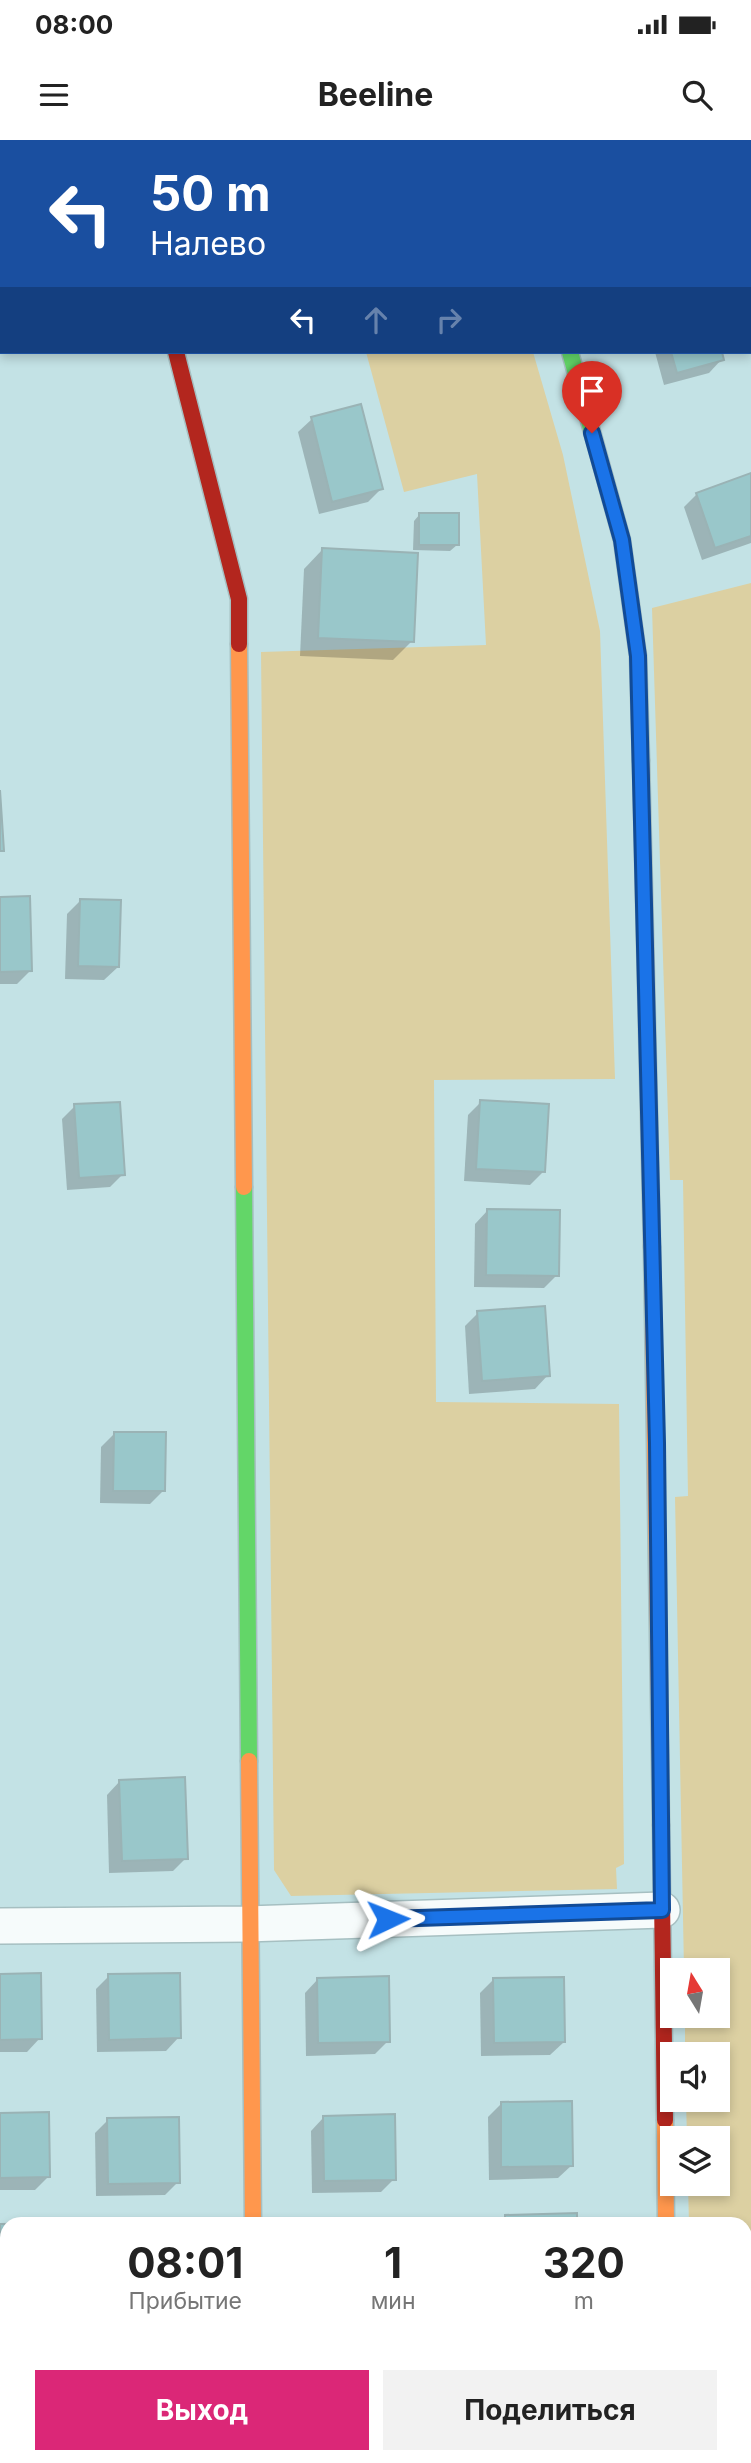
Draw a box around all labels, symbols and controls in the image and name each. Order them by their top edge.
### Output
text: 08:00 [35,9,113,40]
text: Beeline [318,75,433,114]
icon: menu [35,76,73,114]
icon: search [678,76,716,114]
text: 50 m [150,164,271,223]
icon: left [35,168,126,259]
text: Налево [150,224,266,263]
icon: left [284,301,322,339]
icon: ahead [357,301,395,339]
icon: right [430,301,468,339]
pin [562,361,622,433]
icon: arrive [573,372,611,410]
position arrow [351,1882,425,1956]
north arrow [660,1958,730,2028]
map controls [660,1958,730,2196]
button: sound [660,2042,730,2112]
button: layers [660,2126,730,2196]
text: 08:01 [127,2237,243,2288]
text: 1 [384,2237,402,2288]
text: 320 [543,2237,625,2288]
text: Прибытие [129,2287,242,2315]
text: мин [371,2287,416,2315]
text: m [574,2287,594,2315]
button: Выход [35,2370,369,2450]
button: Поделиться [383,2370,717,2450]

